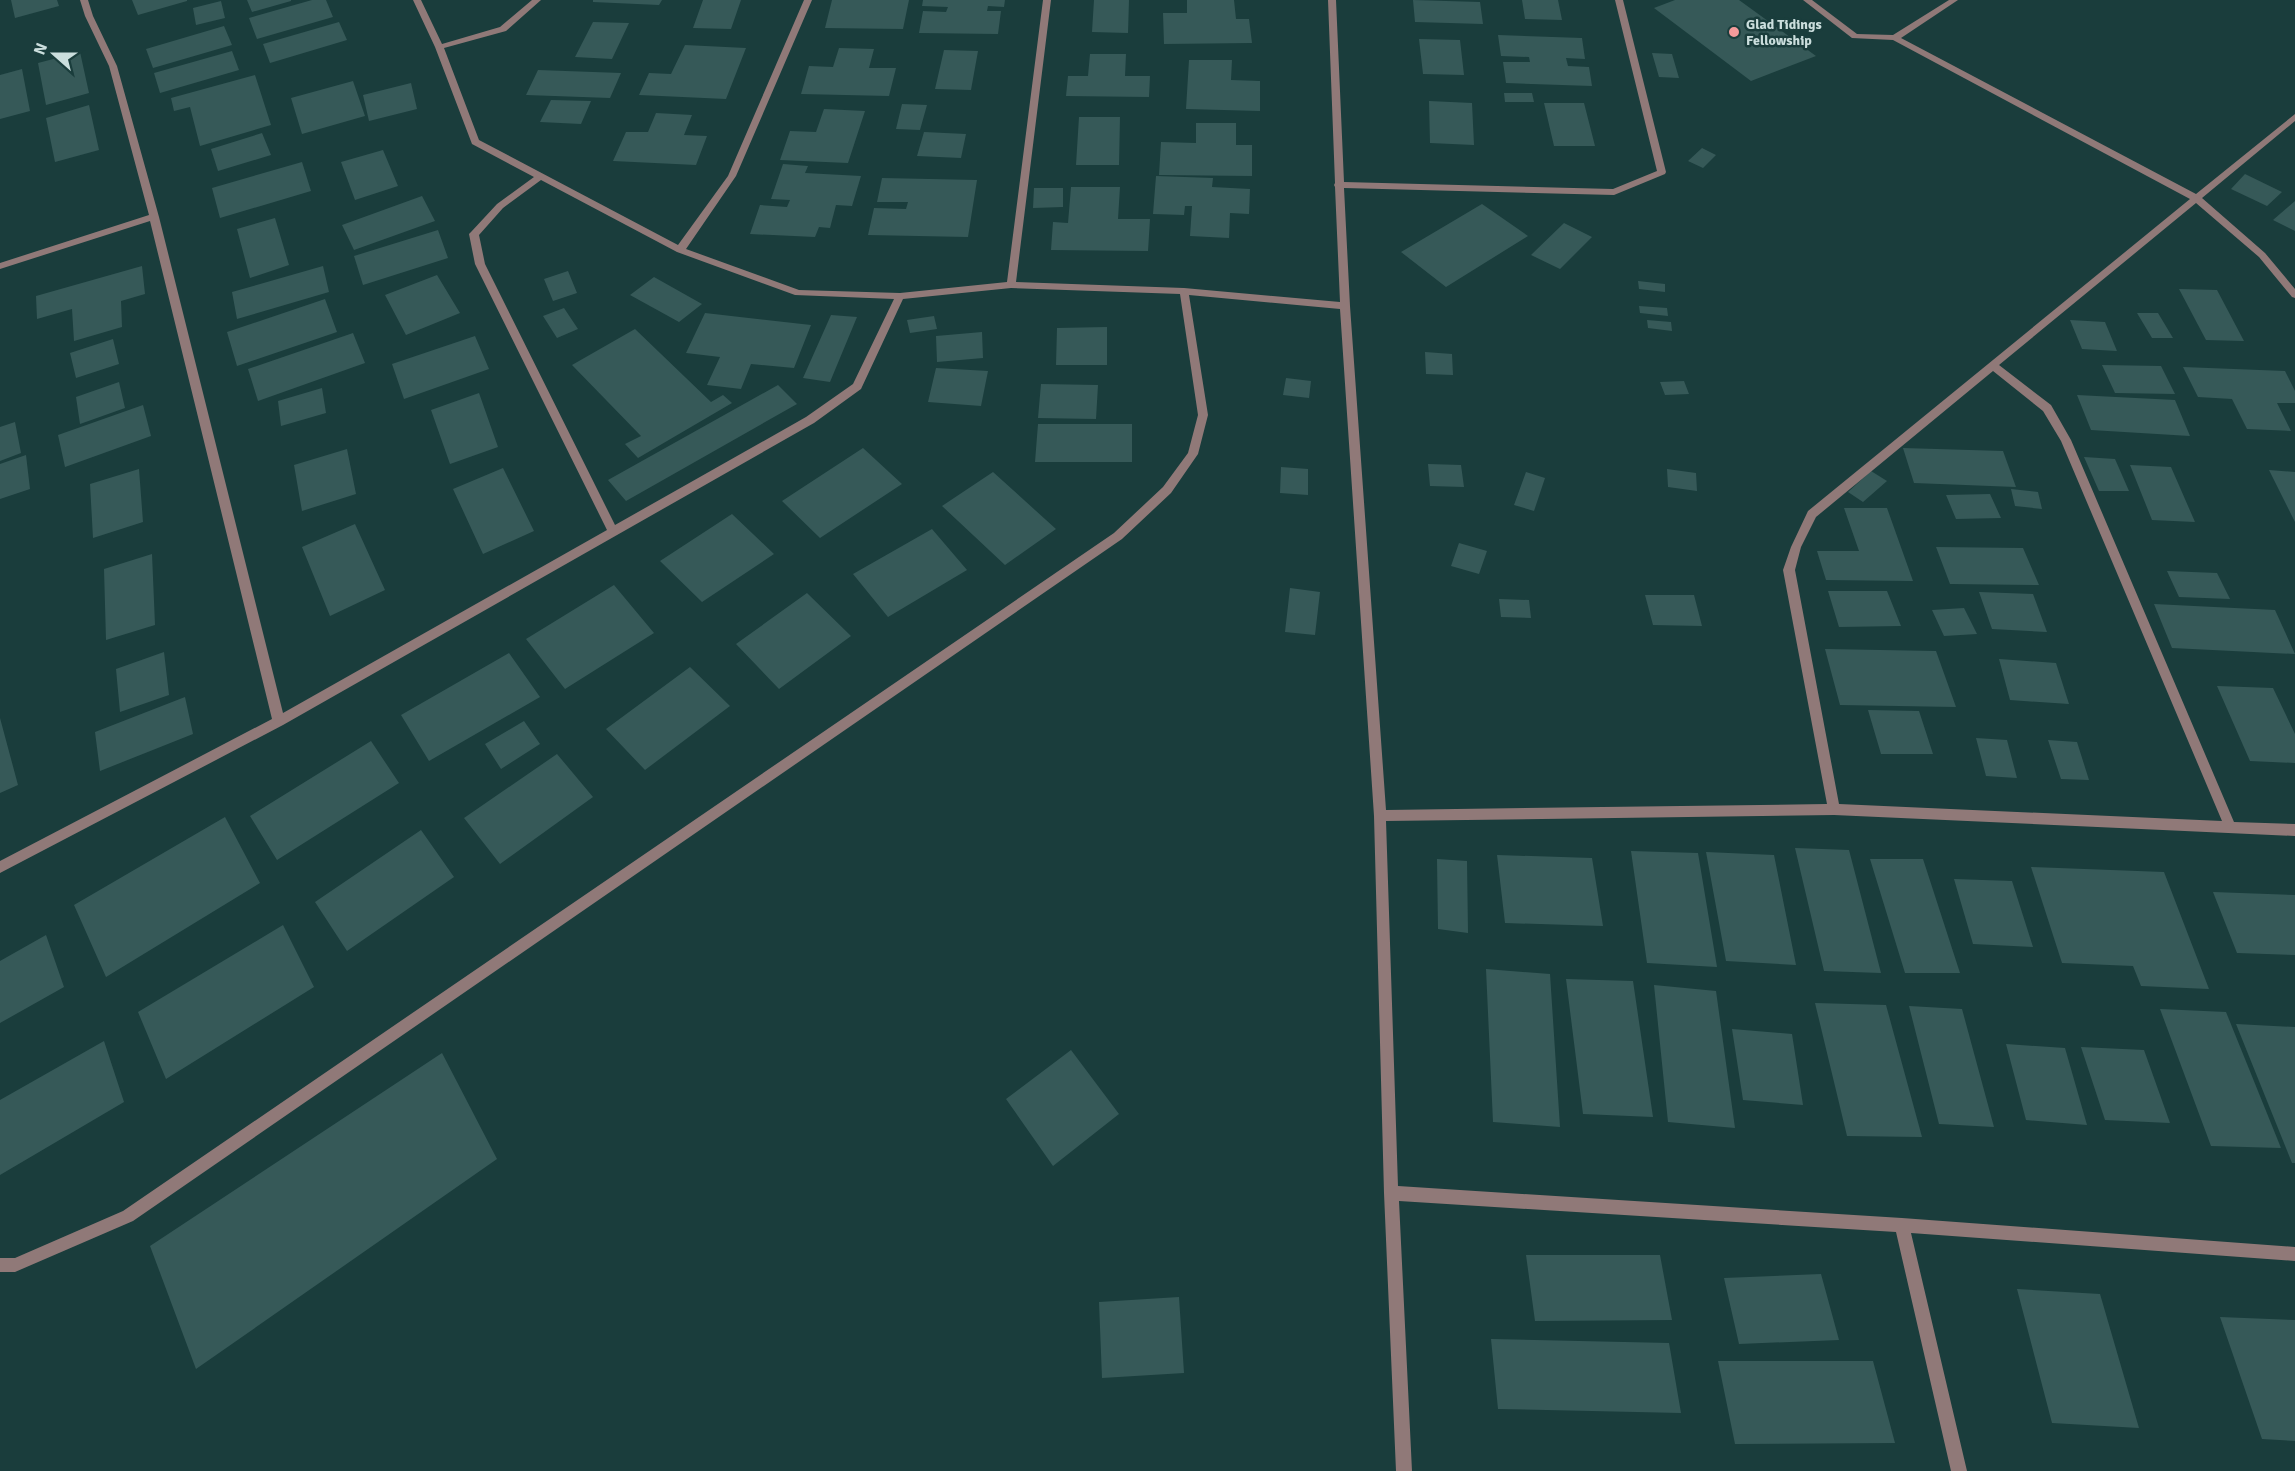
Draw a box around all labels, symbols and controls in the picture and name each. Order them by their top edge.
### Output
place label: Glad Tidings Fellowship [1746,16,1822,49]
north arrow [24,24,84,84]
marker: Glad Tidings Fellowship [1727,25,1741,39]
text: N [30,40,52,58]

